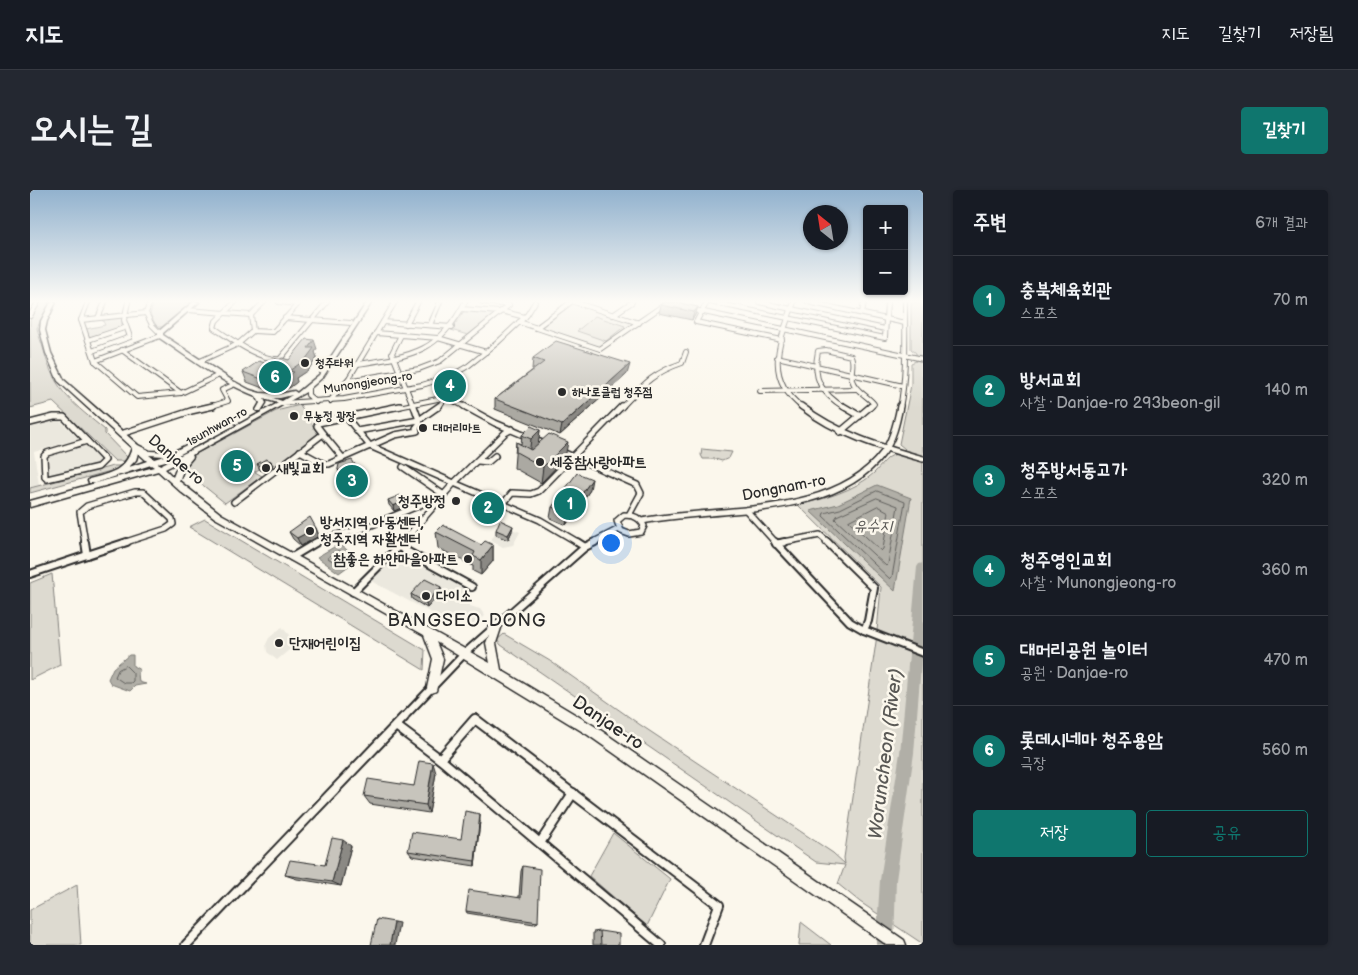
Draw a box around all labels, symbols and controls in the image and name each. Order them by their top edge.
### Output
text: 지도 [25,20,64,49]
text: 지도 [1161,23,1190,44]
text: 길찾기 [1218,23,1262,44]
text: 저장됨 [1290,23,1333,44]
button: 길찾기 [1241,107,1328,154]
text: 오시는 길 [30,108,152,151]
north arrow [803,205,848,250]
map controls [863,205,908,295]
button: + [863,205,908,250]
text: 주변 [973,210,1007,235]
text: 6개 결과 [1255,214,1308,233]
button: − [863,250,908,295]
text: 충북체육회관 [1020,279,1112,302]
text: 1 [986,291,992,310]
text: 70 m [1273,291,1308,310]
text: 스포츠 [1020,304,1059,323]
place label: 청주타워 [315,356,354,371]
marker: 청주타워 [299,357,311,369]
pin: 6 [259,358,291,396]
pin: 4 [434,367,466,405]
street label: Munongjeong-ro [322,369,414,397]
text: 방서교회 [1020,369,1081,392]
text: 2 [984,381,994,400]
text: 140 m [1265,381,1308,400]
place label: 하나로클럽 청주점 [572,385,653,400]
marker: 하나로클럽 청주점 [556,386,568,398]
text: 사찰 · Danjae-ro 293beon-gil [1020,394,1220,413]
street label: 1sunhwan-ro [184,404,250,450]
place label: 무농정 광장 [304,409,356,424]
marker: 무농정 광장 [288,410,300,422]
place label: 대머리마트 [432,421,482,436]
marker: 대머리마트 [417,422,429,434]
street label: Danjae-ro [144,431,208,489]
pin: 5 [221,447,253,485]
place label: 세중참사랑아파트 [550,453,647,472]
marker: 세중참사랑아파트 [534,456,546,468]
place label: 새빛교회 [275,459,324,478]
text: 청주방서동고가 [1020,459,1127,482]
marker: 새빛교회 [260,462,272,474]
pin: 3 [336,462,368,500]
street label: Dongnam-ro [741,471,827,505]
text: 3 [984,471,994,490]
text: 320 m [1262,471,1308,490]
text: 스포츠 [1020,484,1059,503]
pin: 1 [554,485,586,523]
pin: 2 [472,489,504,527]
place label: 청주방정 [398,492,446,511]
marker: 청주방정 [450,495,462,507]
place label: 방서지역 아동센터, 청주지역 자활센터 [320,513,424,549]
water label: 유수지 [854,517,894,536]
marker: 방서지역 아동센터, 청주지역 자활센터 [304,525,316,537]
your location [598,530,624,556]
text: 청주영인교회 [1020,549,1112,572]
place label: 참좋은 하얀마을아파트 [333,550,458,569]
marker: 참좋은 하얀마을아파트 [462,553,474,565]
text: 4 [984,561,994,580]
text: 360 m [1261,561,1308,580]
text: 사찰 · Munongjeong-ro [1020,574,1176,593]
place label: 다이소 [436,587,472,606]
marker: 다이소 [420,590,432,602]
district label: BANGSEO-DONG [388,610,546,631]
place label: 단재어린이집 [289,634,361,653]
marker: 단재어린이집 [273,637,285,649]
text: 대머리공원 놀이터 [1020,639,1147,662]
text: 5 [984,651,994,670]
text: 470 m [1263,651,1308,670]
text: 공원 · Danjae-ro [1020,664,1128,683]
water label: Woruncheon (River) [864,667,908,841]
street label: Danjae-ro [568,692,648,754]
text: 롯데시네마 청주용암 [1020,729,1163,752]
text: 6 [984,741,994,760]
text: 560 m [1262,741,1308,760]
text: 극장 [1020,754,1046,773]
button: 저장 [973,810,1136,857]
button: 공유 [1146,810,1308,857]

